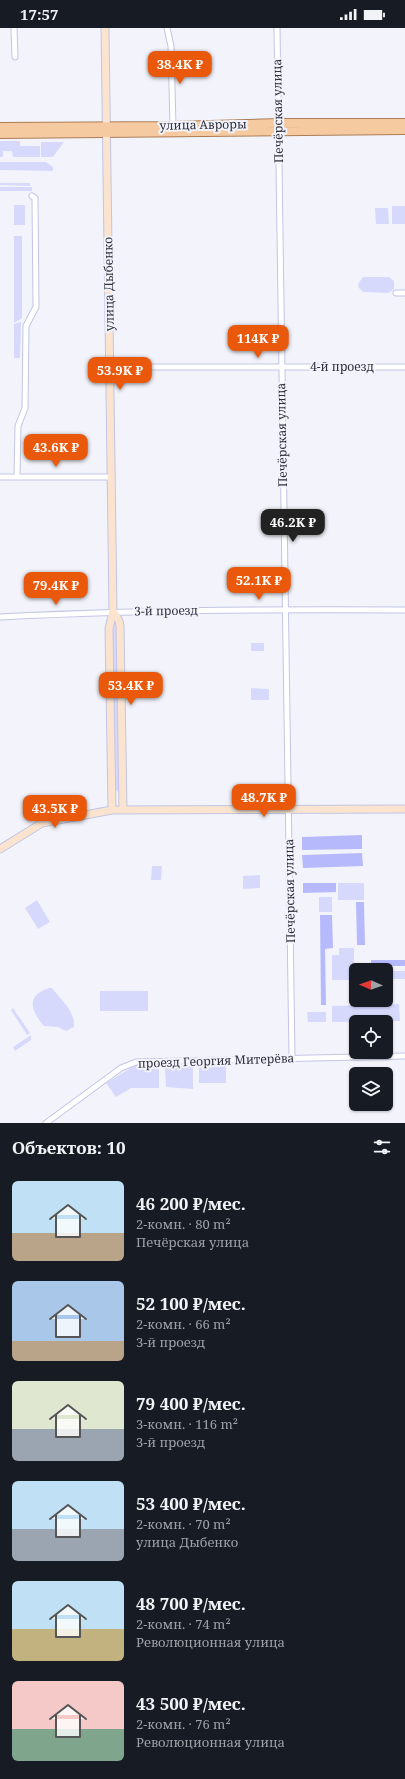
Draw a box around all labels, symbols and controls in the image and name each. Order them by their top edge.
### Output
text: 17:57 [20,4,58,24]
pin: 38.4K ₽ [143,51,217,85]
text: 38.4K ₽ [157,55,203,73]
street label: Печёрская улица [268,59,287,163]
street label: улица Авроры [159,115,247,134]
street label: улица Дыбенко [99,237,118,331]
pin: 114K ₽ [225,325,291,359]
text: 114K ₽ [237,329,279,347]
pin: 53.9K ₽ [83,357,157,391]
street label: 4-й проезд [310,358,374,375]
text: 53.9K ₽ [97,361,143,379]
street label: Печёрская улица [272,383,291,487]
pin: 43.6K ₽ [19,434,93,468]
text: 43.6K ₽ [33,438,79,456]
pin: 46.2K ₽ [256,509,330,543]
text: 46.2K ₽ [270,513,316,531]
pin: 52.1K ₽ [222,567,296,601]
text: 52.1K ₽ [236,571,282,589]
pin: 79.4K ₽ [19,572,93,606]
text: 79.4K ₽ [33,576,79,594]
street label: 3-й проезд [134,601,198,620]
pin: 53.4K ₽ [94,672,168,706]
text: 53.4K ₽ [108,676,154,694]
pin: 48.7K ₽ [227,784,301,818]
text: 48.7K ₽ [241,788,287,806]
pin: 43.5K ₽ [18,795,92,829]
text: 43.5K ₽ [32,799,78,817]
street label: Печёрская улица [280,839,299,943]
north arrow [349,963,393,1007]
map controls [349,963,393,1111]
button: locate [349,1015,393,1059]
street label: проезд Георгия Митерёва [137,1049,295,1072]
button: layers [349,1067,393,1111]
text: Объектов: 10 [12,1136,126,1159]
icon: filters [371,1136,393,1158]
text: 46 200 ₽/мес. [136,1192,246,1215]
icon: home [44,1197,92,1245]
text: 2-комн. · 80 m² [136,1215,231,1233]
text: Печёрская улица [136,1233,249,1251]
text: 52 100 ₽/мес. [136,1292,246,1315]
icon: home [44,1297,92,1345]
text: 2-комн. · 66 m² [136,1315,231,1333]
text: 3-й проезд [136,1333,205,1351]
text: 79 400 ₽/мес. [136,1392,246,1415]
icon: home [44,1397,92,1445]
text: 3-комн. · 116 m² [136,1415,238,1433]
text: 3-й проезд [136,1433,205,1451]
text: 53 400 ₽/мес. [136,1492,246,1515]
icon: home [44,1497,92,1545]
text: 2-комн. · 70 m² [136,1515,231,1533]
text: улица Дыбенко [136,1533,238,1551]
text: 48 700 ₽/мес. [136,1592,246,1615]
icon: home [44,1597,92,1645]
text: 2-комн. · 74 m² [136,1615,231,1633]
text: Революционная улица [136,1633,285,1651]
text: 43 500 ₽/мес. [136,1692,246,1715]
icon: home [44,1697,92,1745]
text: 2-комн. · 76 m² [136,1715,231,1733]
text: Революционная улица [136,1733,285,1751]

